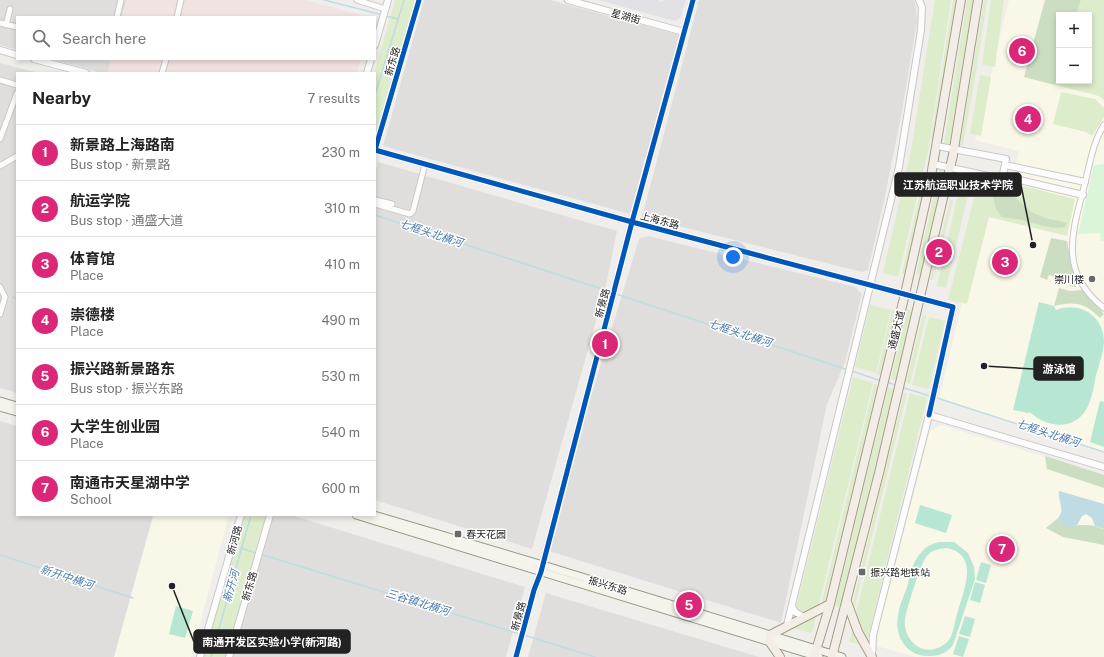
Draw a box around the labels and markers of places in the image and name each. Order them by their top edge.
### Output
pin: 6 [1009,36,1035,66]
pin: 4 [1015,104,1041,134]
callout: 江苏航运职业技术学院 [895,173,1021,196]
pin: 2 [926,237,952,267]
pin: 3 [992,247,1018,277]
place label: 崇川楼 [1054,273,1084,285]
marker: 崇川楼 [1087,274,1097,284]
pin: 1 [592,329,618,359]
callout: 游泳馆 [1034,357,1083,380]
place label: 春天花园 [466,528,506,540]
marker: 春天花园 [453,529,463,539]
pin: 7 [989,534,1015,564]
place label: 振兴路地铁站 [870,566,930,578]
marker: 振兴路地铁站 [857,567,867,577]
pin: 5 [676,590,702,620]
callout: 南通开发区实验小学(新河路) [194,630,350,653]

